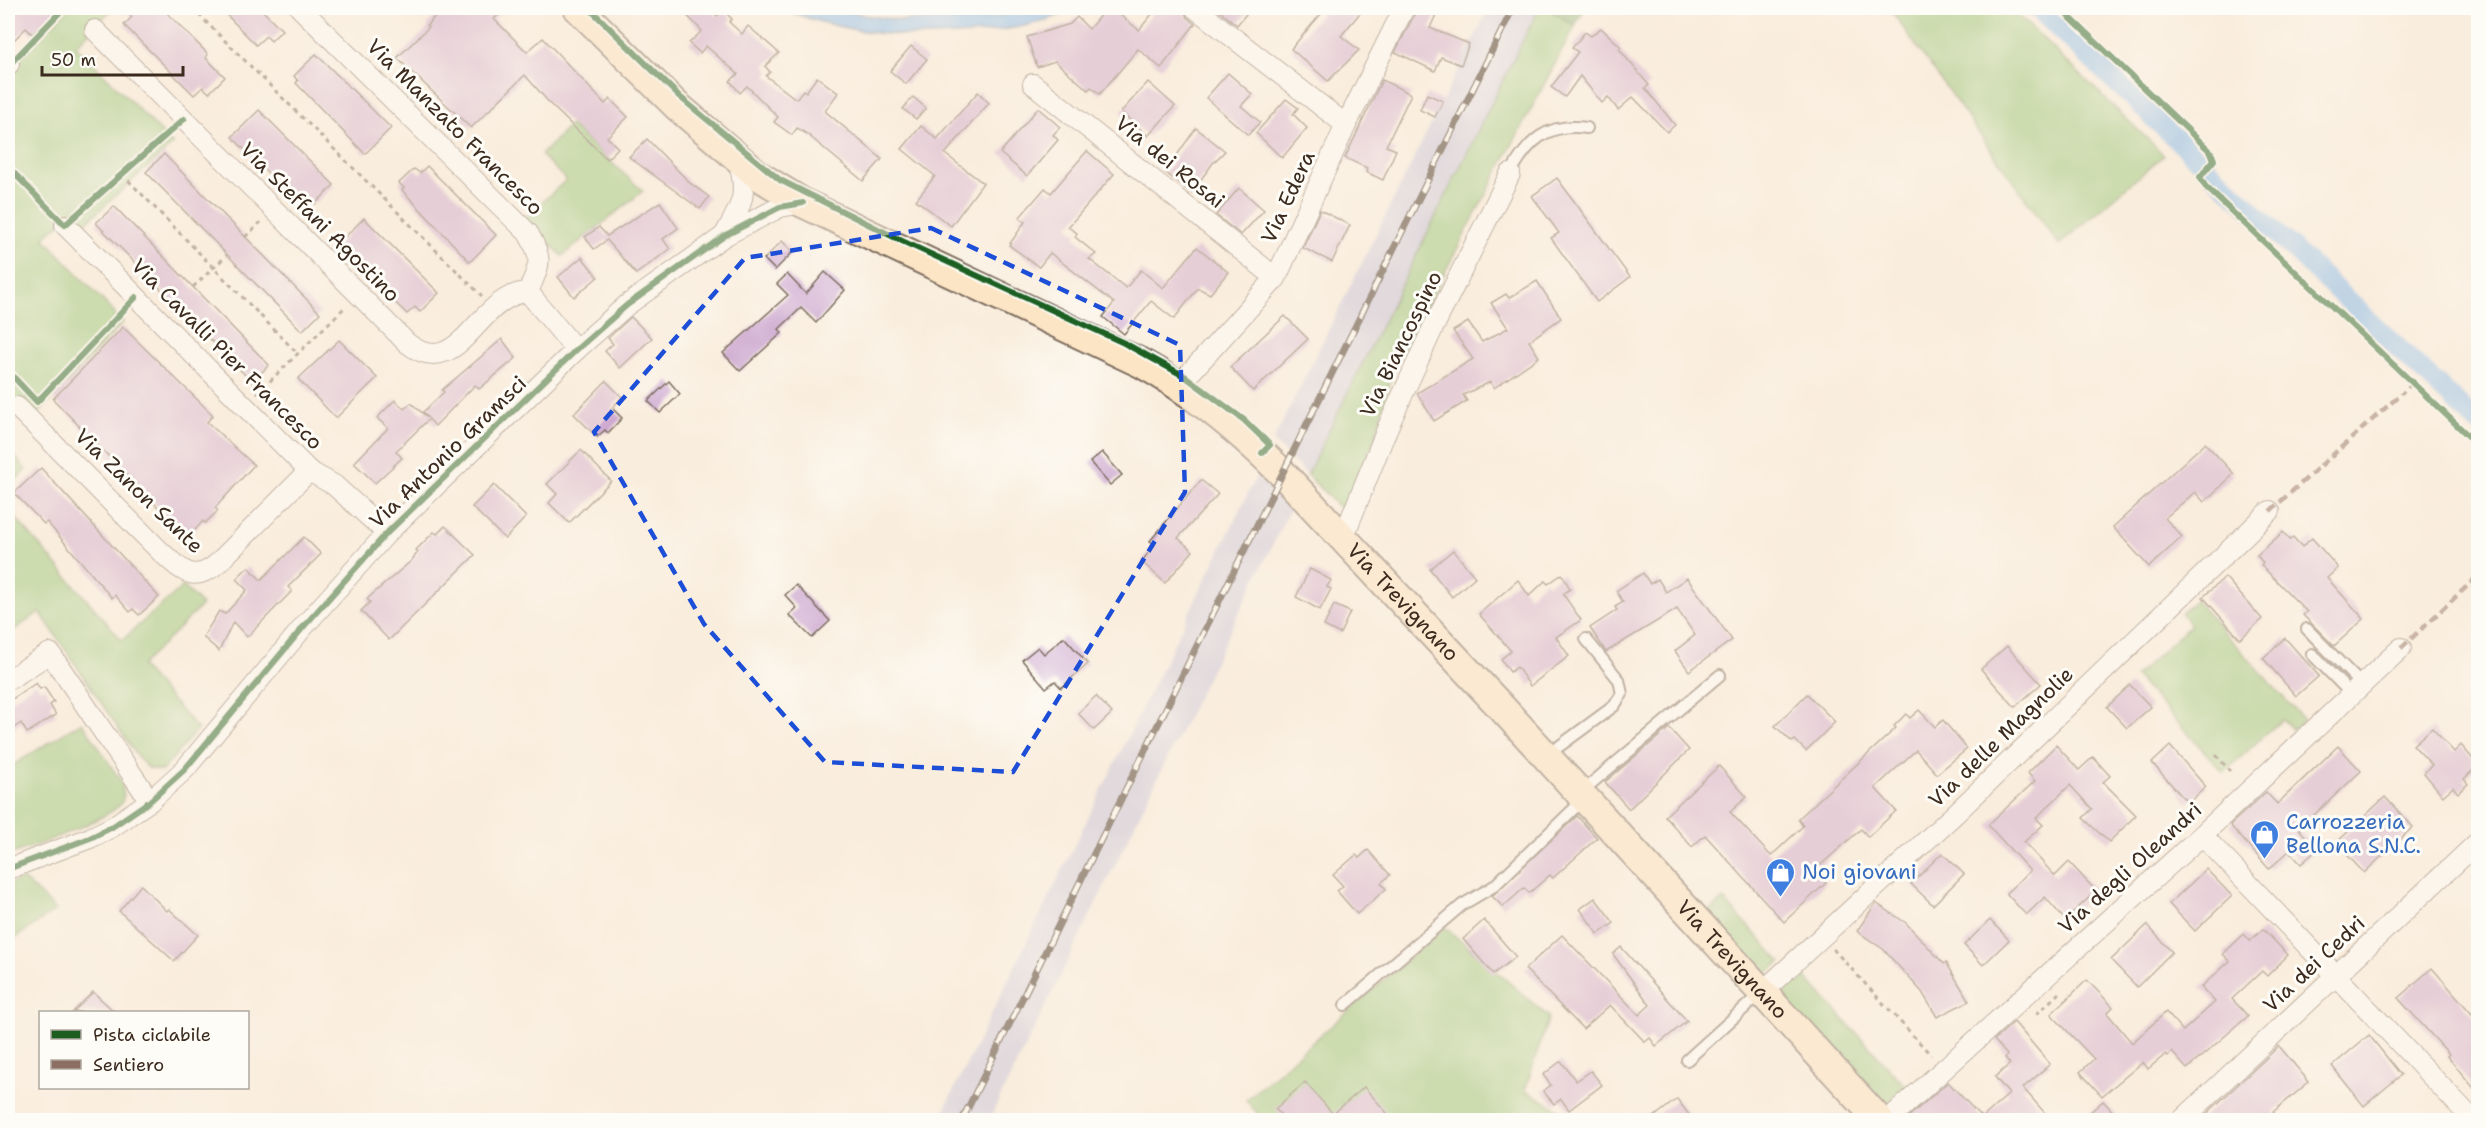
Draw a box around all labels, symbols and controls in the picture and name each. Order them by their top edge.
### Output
street label: Via Manzato Francesco [361,33,549,221]
scale bar [42,39,183,77]
text: 50 m [51,48,96,72]
street label: Via dei Rosai [1109,109,1231,215]
street label: Via Steffani Agostino [234,136,406,308]
street label: Via Edera [1254,146,1322,248]
street label: Via Cavalli Pier Francesco [125,252,329,456]
street label: Via Biancospino [1353,266,1449,422]
street label: Via Antonio Gramsci [363,369,533,535]
street label: Via Zanon Sante [69,422,209,560]
street label: Via Trevignano [1341,537,1465,667]
street label: Via delle Magnolie [1922,661,2080,813]
street label: Via degli Oleandri [2052,796,2208,940]
place label: Carrozzeria Bellona S.N.C. [2286,808,2421,860]
shop icon: Carrozzeria Bellona S.N.C. [2249,818,2281,860]
shop icon: Noi giovani [1765,856,1797,898]
place label: Noi giovani [1802,858,1917,886]
street label: Via Trevignano [1670,894,1794,1025]
street label: Via dei Cedri [2257,909,2371,1019]
legend [39,1011,249,1089]
text: Pista ciclabile [93,1023,211,1047]
text: Sentiero [93,1053,164,1077]

